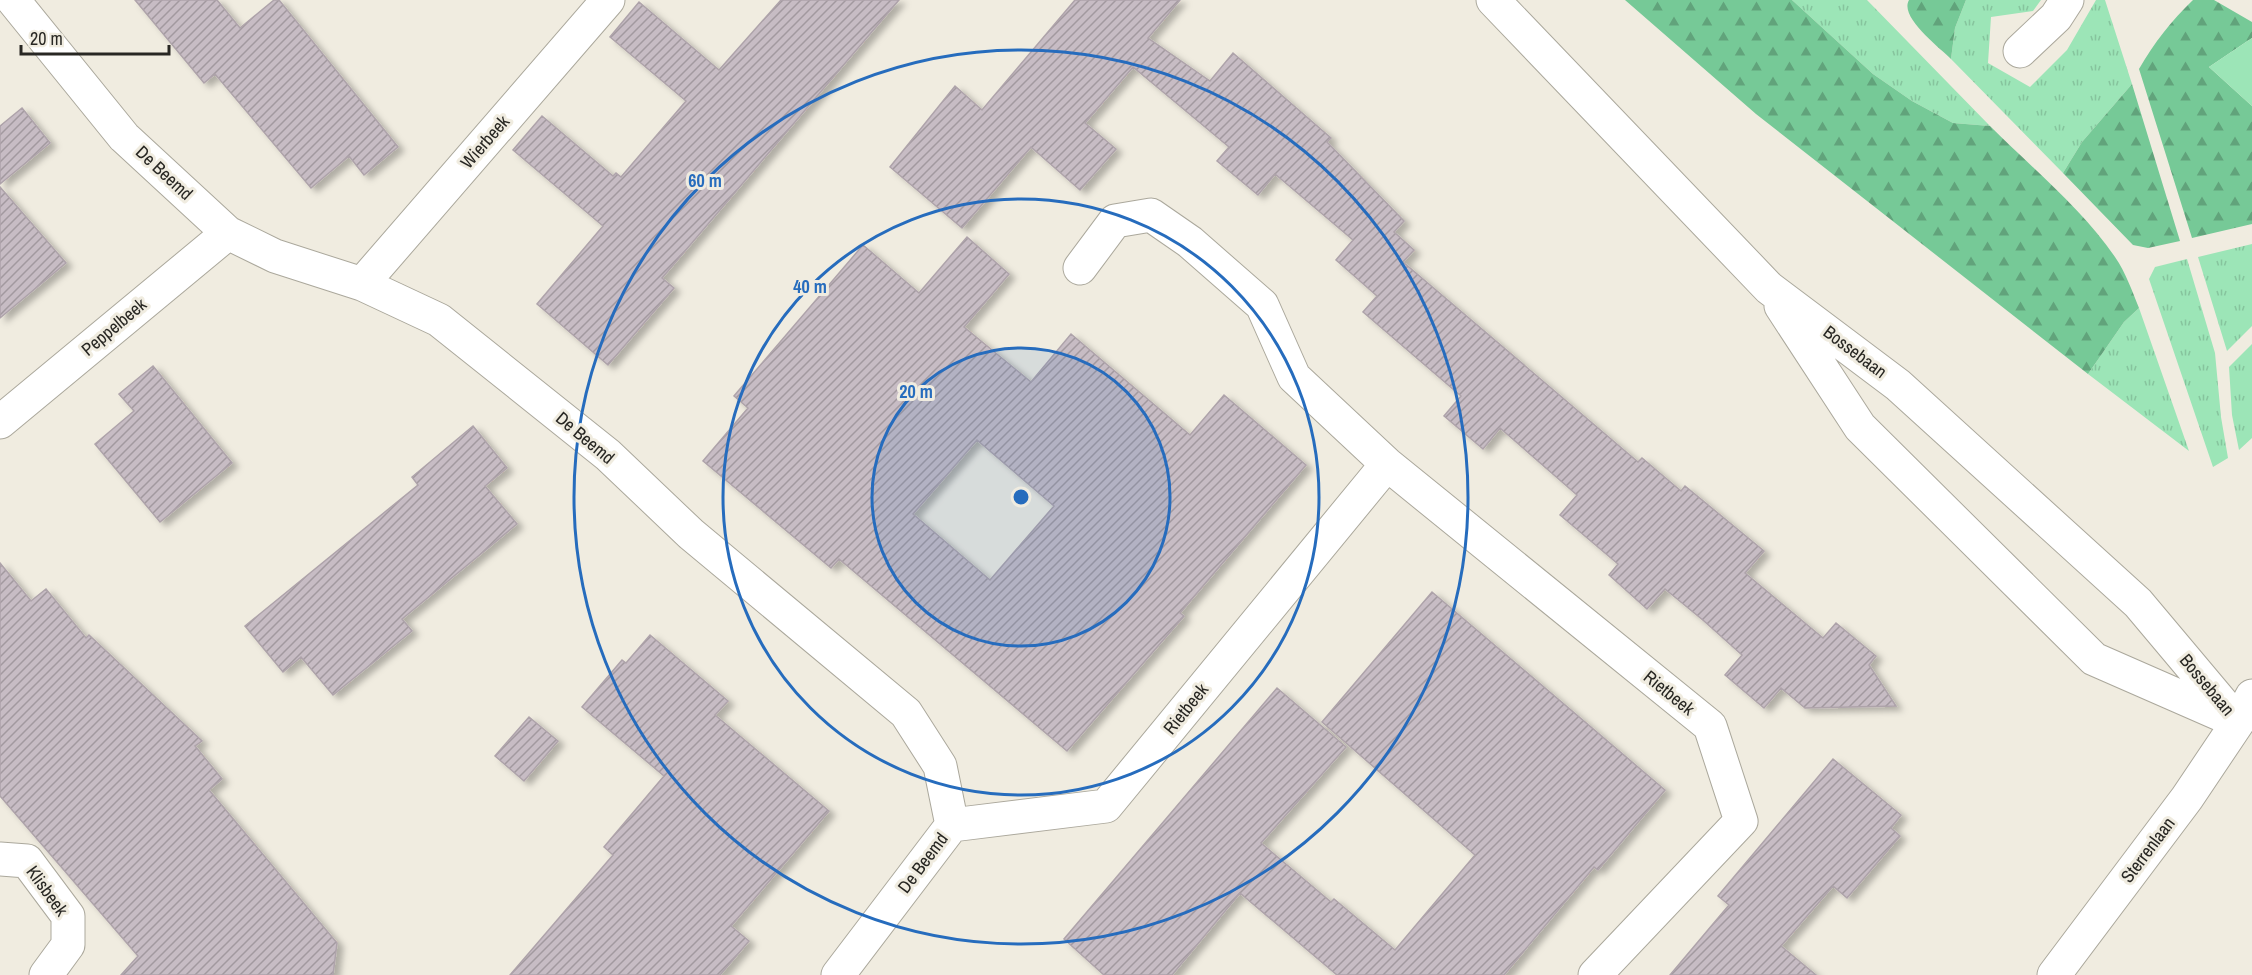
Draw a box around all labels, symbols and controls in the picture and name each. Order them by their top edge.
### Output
scale bar [21,18,170,56]
text: 20 m [30,26,63,51]
street label: Wierbeek [454,109,515,174]
street label: De Beemd [130,140,198,206]
text: 60 m [688,168,722,193]
text: 40 m [793,274,827,299]
street label: Peppelbeek [76,292,152,361]
street label: Bossebaan [1818,319,1892,384]
text: 20 m [899,379,933,404]
street label: De Beemd [551,406,620,470]
centre of rings [1011,487,1031,507]
street label: Bossebaan [2174,648,2241,721]
street label: Rietbeek [1638,664,1701,721]
street label: Rietbeek [1157,677,1214,740]
street label: Sterrenlaan [2115,812,2181,888]
street label: De Beemd [892,827,954,898]
street label: Klisbeek [21,860,75,921]

